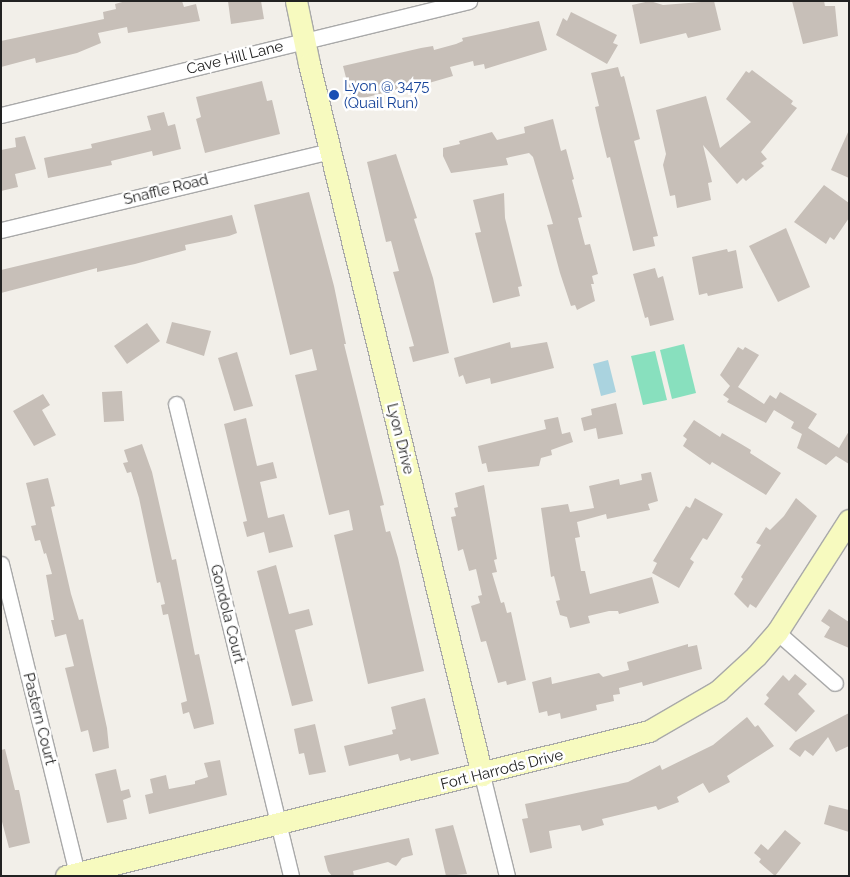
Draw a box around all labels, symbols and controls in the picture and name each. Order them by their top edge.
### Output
street label: Cave Hill Lane [185,37,285,79]
place label: Lyon @ 3475 (Quail Run) [344,77,429,112]
marker: Lyon @ 3475 (Quail Run) [328,89,340,101]
street label: Snaffle Road [122,171,210,209]
street label: Lyon Drive [382,402,418,476]
street label: Gondola Court [206,563,248,665]
street label: Pastern Court [19,671,59,767]
street label: Fort Harrods Drive [439,746,565,794]

